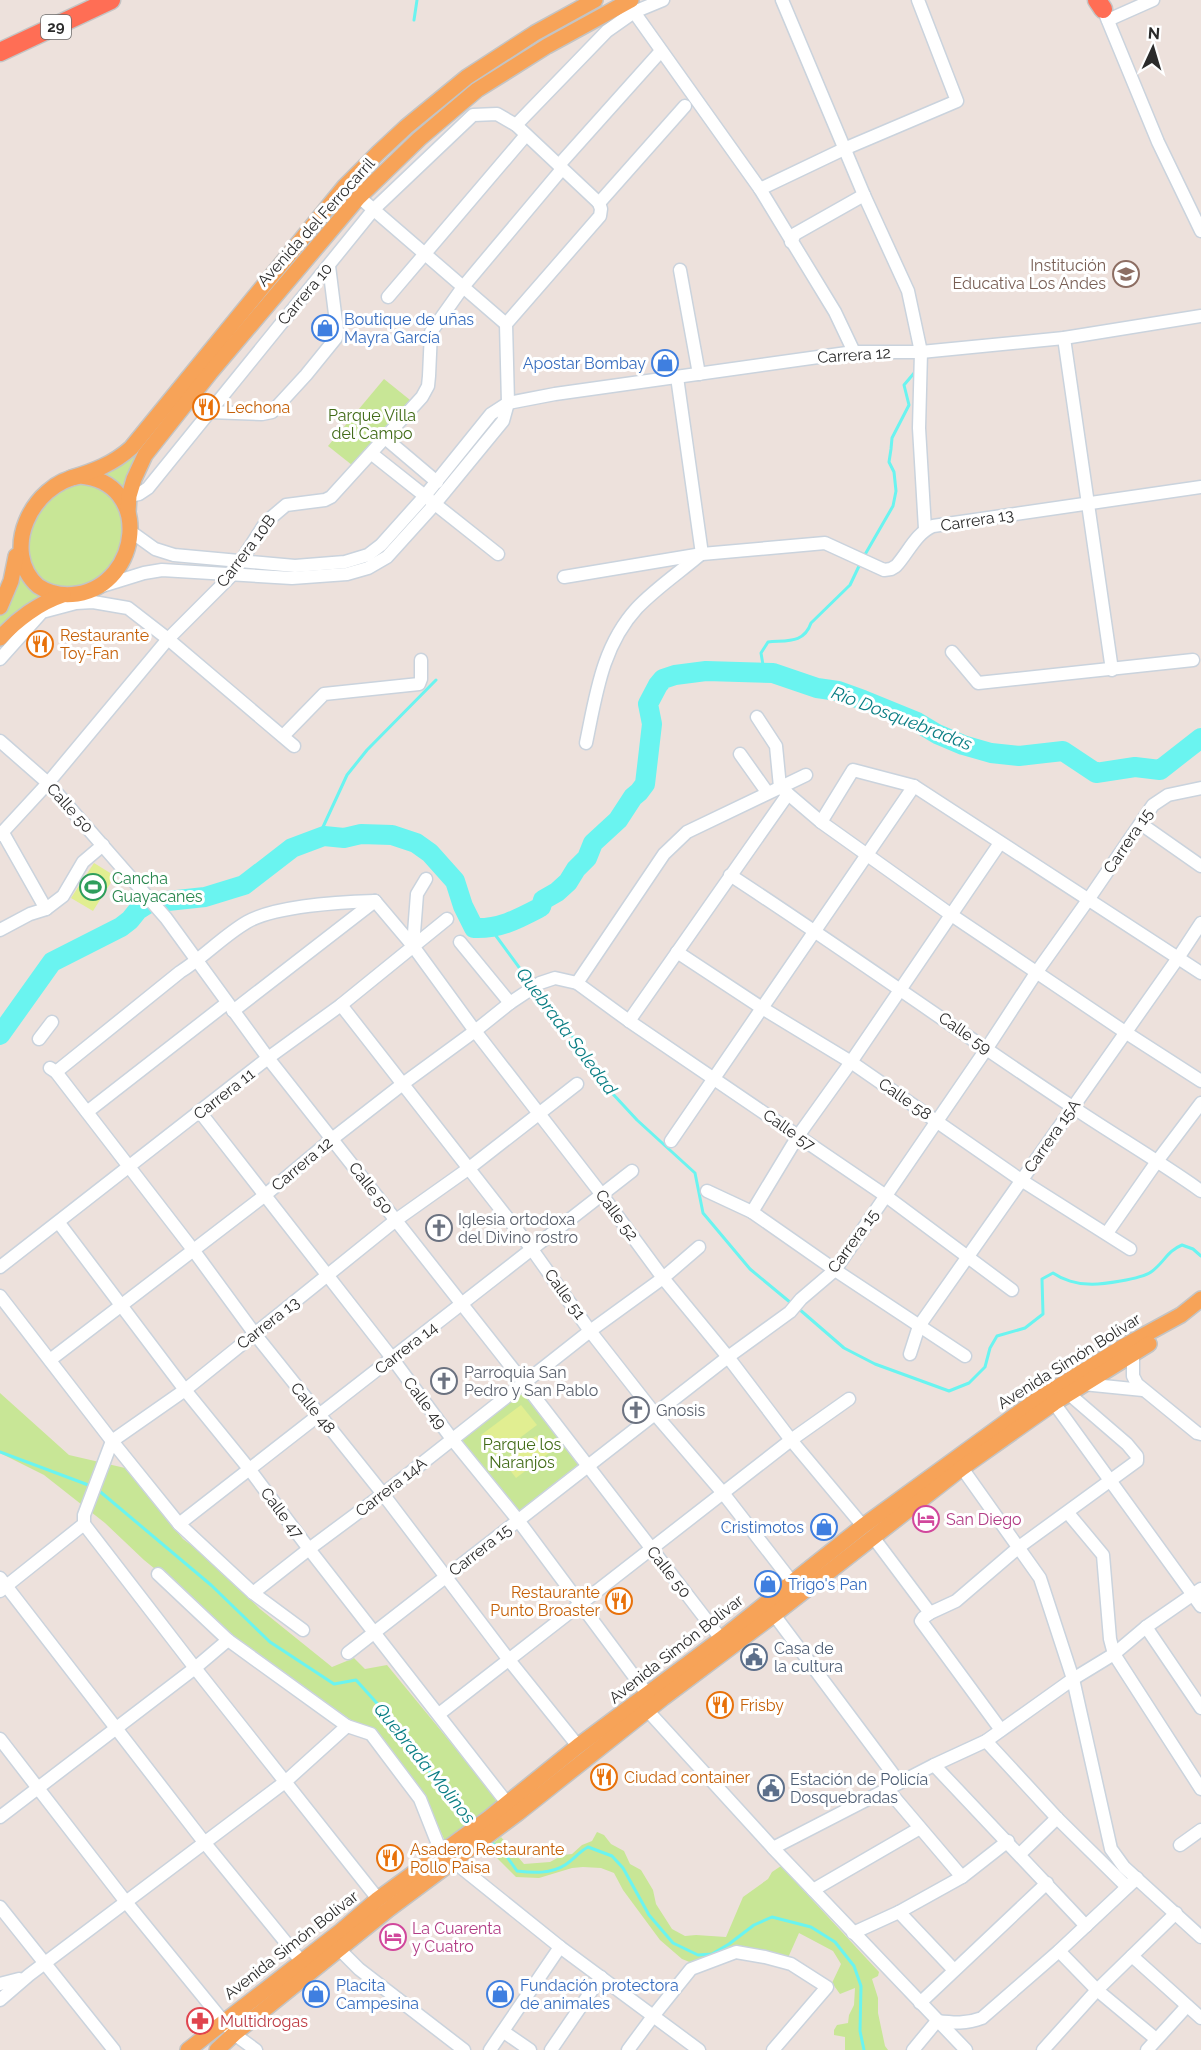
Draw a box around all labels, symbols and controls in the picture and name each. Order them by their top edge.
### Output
road number: 29 [41,15,71,39]
north arrow [1123,18,1183,78]
text: N [1147,24,1161,43]
street label: Avenida del Ferrocarril [253,153,379,290]
place label: Institución Educativa Los Andes [952,256,1106,293]
street label: Carrera 10 [274,259,336,329]
school or university icon: Institución Educativa Los Andes [1111,259,1141,289]
place label: Boutique de uñas Mayra García [344,310,474,347]
shop icon: Boutique de uñas Mayra García [310,313,340,343]
street label: Carrera 12 [817,343,891,367]
shop icon: Apostar Bombay [650,348,680,378]
place label: Apostar Bombay [523,354,646,373]
restaurant icon: Lechona [191,392,221,422]
place label: Lechona [226,398,290,417]
park label: Parque Villa del Campo [328,406,416,443]
street label: Carrera 13 [939,505,1015,535]
street label: Carrera 10B [213,511,279,591]
place label: Restaurante Toy-Fan [60,626,149,663]
restaurant icon: Restaurante Toy-Fan [25,629,55,659]
water label: Río Dosquebradas [829,682,976,755]
street label: Calle 50 [43,779,97,837]
street label: Carrera 15 [1099,805,1157,877]
place label: Cancha Guayacanes [112,869,203,906]
sports icon: Cancha Guayacanes [78,872,108,902]
water label: Quebrada Soledad [512,963,622,1100]
street label: Calle 59 [935,1008,995,1058]
street label: Carrera 11 [190,1064,258,1124]
street label: Calle 58 [875,1074,935,1124]
street label: Carrera 15A [1020,1096,1084,1176]
street label: Calle 57 [759,1105,819,1155]
street label: Carrera 12 [268,1133,336,1195]
street label: Calle 50 [345,1158,397,1218]
street label: Calle 52 [592,1186,642,1244]
street label: Carrera 15 [824,1205,883,1277]
place label: Iglesia ortodoxa del Divino rostro [458,1210,578,1247]
church icon: Iglesia ortodoxa del Divino rostro [424,1213,454,1243]
street label: Calle 51 [540,1265,590,1323]
street label: Carrera 13 [233,1293,303,1353]
street label: Avenida Simón Bolívar [994,1309,1144,1413]
street label: Carrera 14 [371,1318,441,1378]
place label: Parroquia San Pedro y San Pablo [464,1363,598,1400]
church icon: Parroquia San Pedro y San Pablo [429,1366,459,1396]
street label: Calle 49 [399,1373,451,1433]
street label: Calle 48 [287,1379,339,1437]
church icon: Gnosis [621,1395,651,1425]
place label: Gnosis [656,1401,706,1420]
park label: Parque los Naranjos [483,1435,561,1472]
street label: Carrera 14A [352,1453,430,1521]
street label: Calle 47 [257,1484,308,1543]
hotel icon: San Diego [911,1504,941,1534]
place label: San Diego [946,1510,1022,1529]
shop icon: Cristimotos [809,1512,839,1542]
place label: Cristimotos [721,1518,804,1537]
street label: Carrera 15 [445,1520,515,1580]
street label: Calle 50 [643,1542,695,1602]
shop icon: Trigo's Pan [753,1569,783,1599]
place label: Trigo's Pan [788,1575,867,1594]
place label: Restaurante Punto Broaster [490,1583,600,1620]
restaurant icon: Restaurante Punto Broaster [604,1586,634,1616]
street label: Avenida Simón Bolívar [605,1590,747,1707]
place label: Casa de la cultura [774,1639,843,1676]
public building icon: Casa de la cultura [739,1642,769,1672]
restaurant icon: Frisby [705,1690,735,1720]
place label: Frisby [740,1696,784,1715]
water label: Quebrada Molinos [370,1699,480,1828]
restaurant icon: Ciudad container [589,1762,619,1792]
place label: Ciudad container [624,1768,750,1787]
place label: Estación de Policía Dosquebradas [790,1770,928,1807]
public building icon: Estación de Policía Dosquebradas [756,1773,786,1803]
place label: Asadero Restaurante Pollo Paisa [410,1840,565,1877]
restaurant icon: Asadero Restaurante Pollo Paisa [375,1843,405,1873]
street label: Avenida Simón Bolívar [220,1886,362,2003]
place label: La Cuarenta y Cuatro [412,1919,501,1956]
hotel icon: La Cuarenta y Cuatro [378,1922,408,1952]
place label: Placita Campesina [336,1976,419,2013]
place label: Fundación protectora de animales [520,1976,679,2013]
shop icon: Placita Campesina [301,1979,331,2009]
shop icon: Fundación protectora de animales [485,1979,515,2009]
pharmacy icon: Multidrogas [185,2006,215,2036]
place label: Multidrogas [220,2012,308,2031]

